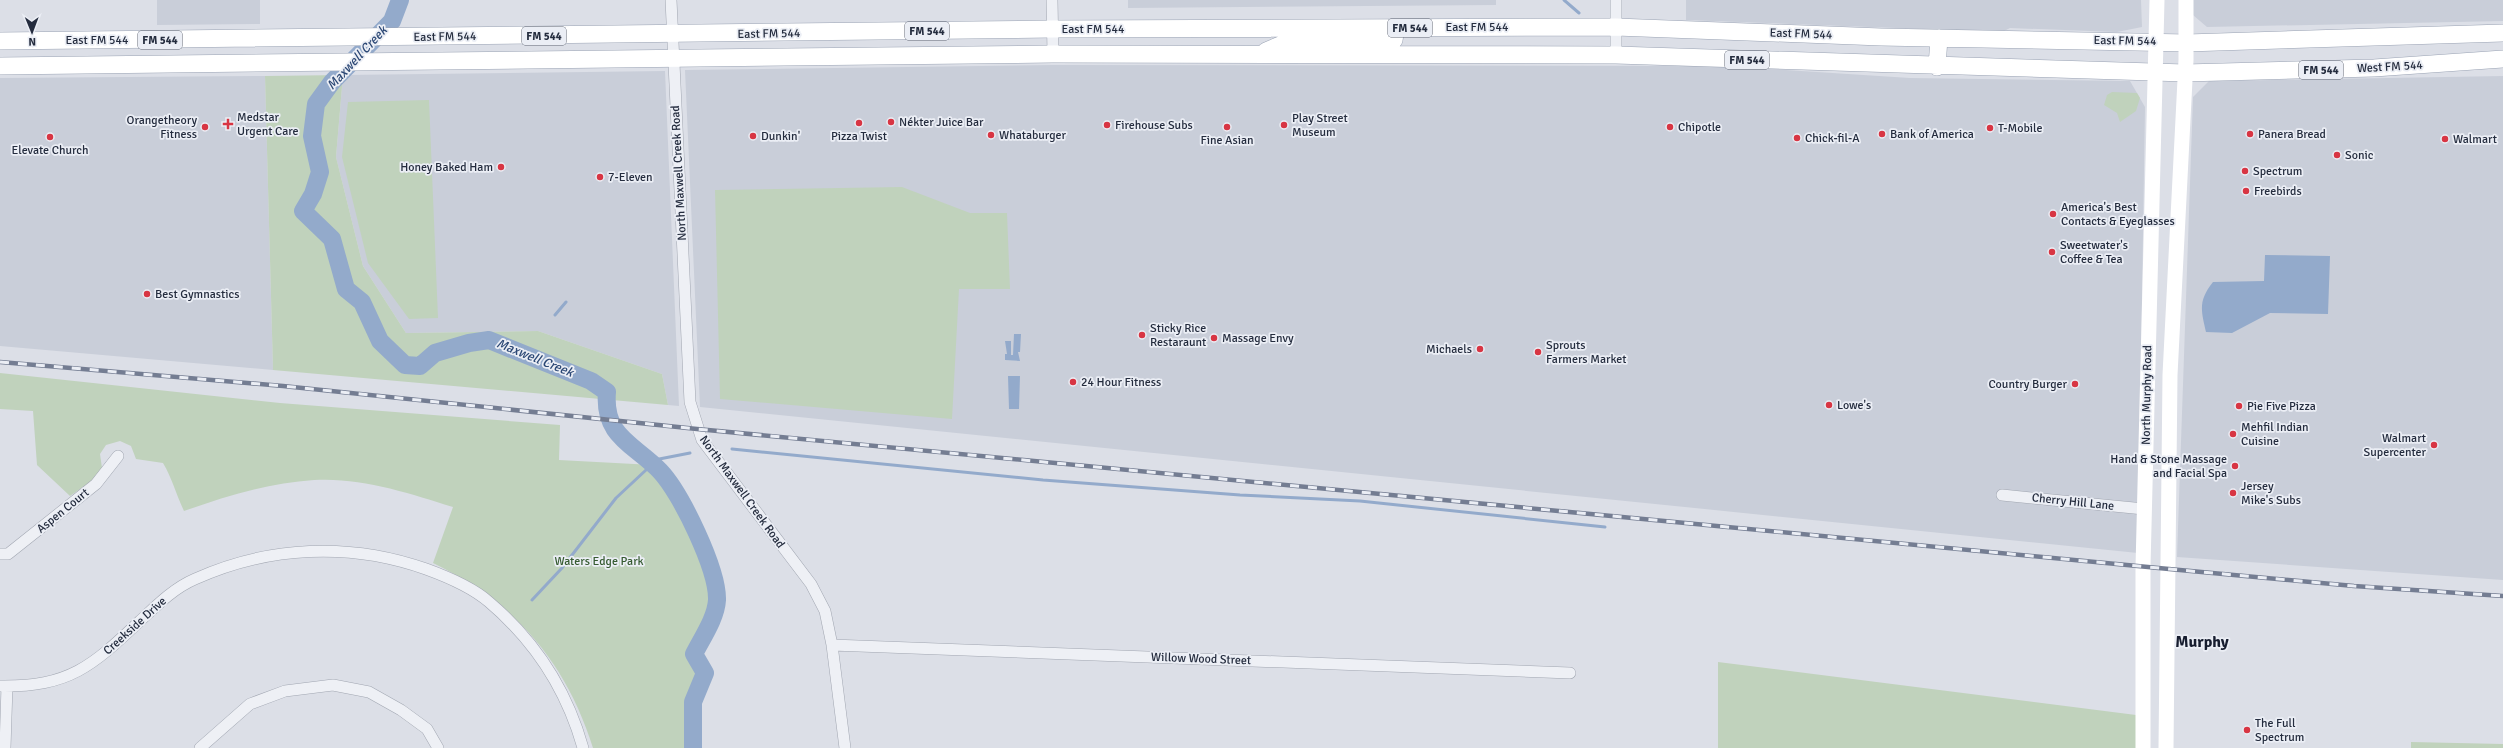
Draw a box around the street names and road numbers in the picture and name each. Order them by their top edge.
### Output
road number: FM 544 [1388,19,1432,37]
street label: East FM 544 [1446,20,1509,35]
road number: FM 544 [905,22,949,40]
street label: East FM 544 [1062,22,1125,37]
street label: East FM 544 [1769,25,1833,43]
street label: East FM 544 [737,26,801,42]
road number: FM 544 [522,27,566,45]
street label: East FM 544 [413,29,477,45]
road number: FM 544 [138,31,182,49]
street label: East FM 544 [66,33,129,48]
street label: East FM 544 [2093,33,2157,49]
road number: FM 544 [1725,51,1769,69]
street label: West FM 544 [2357,58,2424,76]
road number: FM 544 [2299,61,2343,79]
street label: North Maxwell Creek Road [668,105,690,241]
street label: North Murphy Road [2139,345,2155,445]
street label: North Maxwell Creek Road [696,433,788,551]
street label: Aspen Court [34,485,92,537]
street label: Cherry Hill Lane [2031,490,2115,514]
street label: Creekside Drive [100,594,170,658]
street label: Willow Wood Street [1151,650,1251,668]

